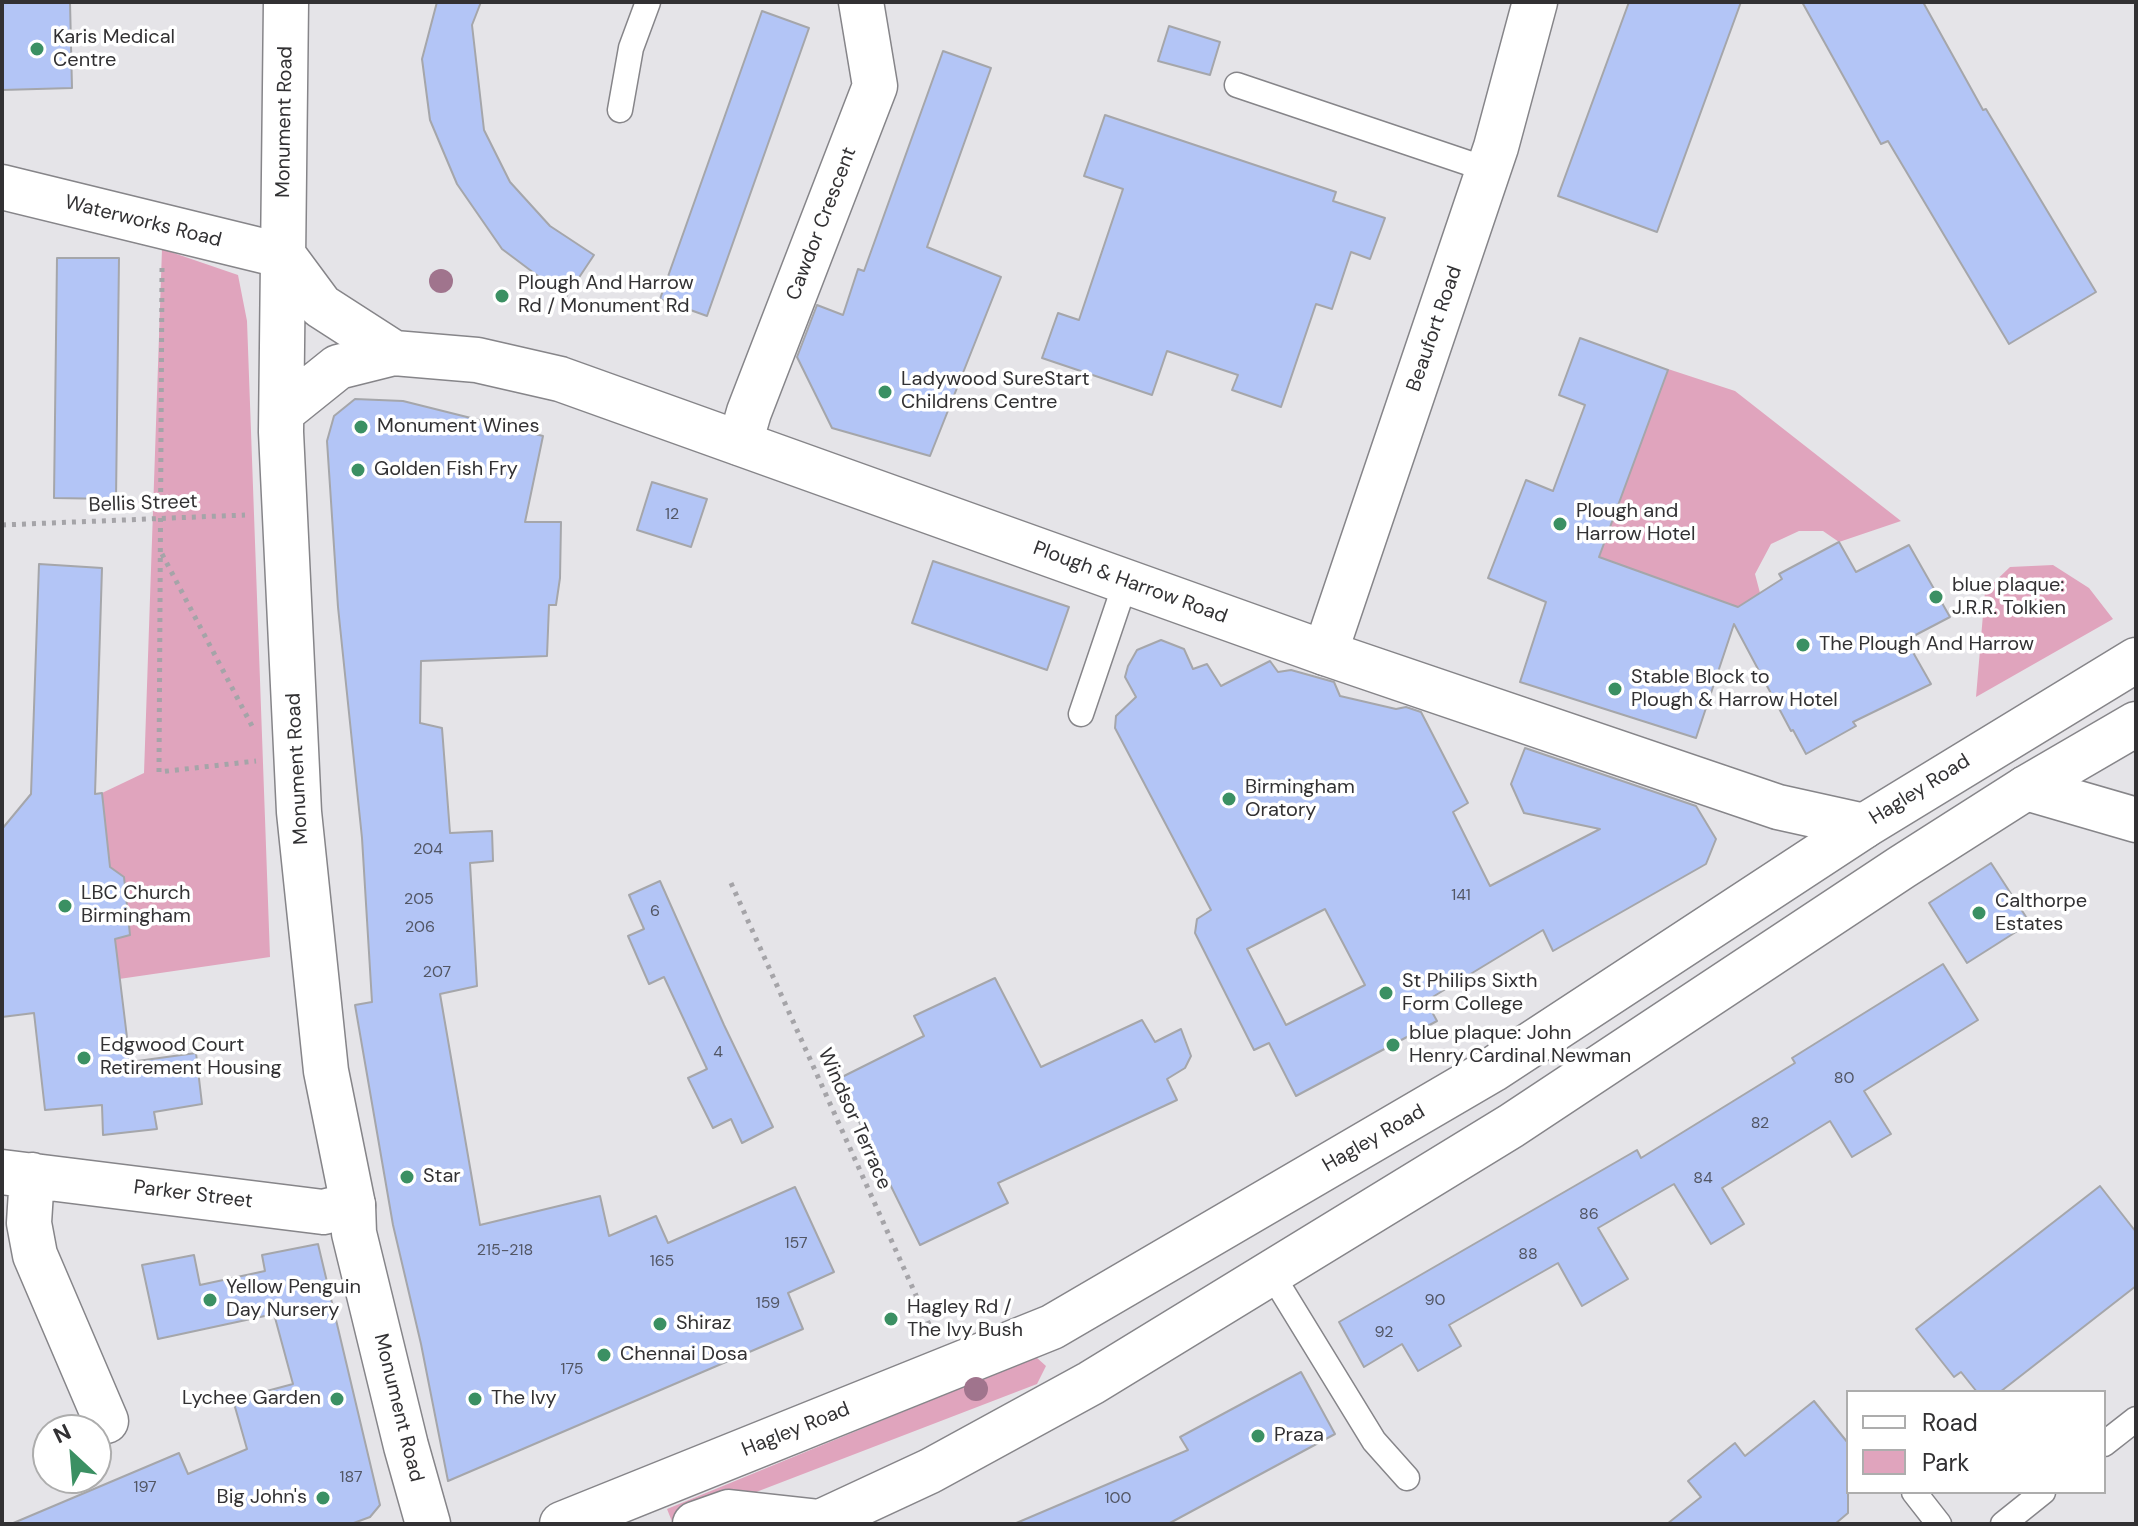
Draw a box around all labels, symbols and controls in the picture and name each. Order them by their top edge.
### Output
place label: Karis Medical Centre [53,26,175,73]
marker: Karis Medical Centre [28,40,46,58]
street label: Monument Road [272,46,298,198]
street label: Cawdor Crescent [782,144,862,304]
street label: Waterworks Road [62,191,224,253]
street label: Beaufort Road [1402,263,1468,395]
place label: Plough And Harrow Rd / Monument Rd [518,272,694,319]
marker: Plough And Harrow Rd / Monument Rd [493,287,511,305]
place label: Ladywood SureStart Childrens Centre [901,368,1090,415]
marker: Ladywood SureStart Childrens Centre [876,383,894,401]
place label: Monument Wines [377,415,539,439]
marker: Monument Wines [352,418,370,436]
place label: Golden Fish Fry [374,458,518,482]
marker: Golden Fish Fry [349,461,367,479]
street label: Bellis Street [88,490,198,518]
place label: Plough and Harrow Hotel [1576,500,1695,547]
house number: 12 [665,505,679,525]
marker: Plough and Harrow Hotel [1551,515,1569,533]
street label: Plough & Harrow Road [1030,537,1230,629]
place label: blue plaque: J.R.R. Tolkien [1952,574,2066,621]
marker: blue plaque: J.R.R. Tolkien [1927,588,1945,606]
place label: The Plough And Harrow [1819,633,2034,657]
marker: The Plough And Harrow [1794,636,1812,654]
place label: Stable Block to Plough & Harrow Hotel [1631,666,1838,713]
marker: Stable Block to Plough & Harrow Hotel [1606,680,1624,698]
street label: Monument Road [282,692,314,846]
street label: Hagley Road [1865,750,1975,830]
place label: Birmingham Oratory [1245,776,1355,823]
marker: Birmingham Oratory [1220,790,1238,808]
house number: 204 [413,840,443,860]
place label: LBC Church Birmingham [81,882,191,929]
house number: 141 [1451,886,1471,906]
house number: 205 [404,890,434,910]
place label: Calthorpe Estates [1995,890,2087,937]
marker: LBC Church Birmingham [56,897,74,915]
house number: 6 [650,902,660,922]
marker: Calthorpe Estates [1970,904,1988,922]
house number: 206 [405,918,435,938]
house number: 207 [423,963,451,983]
place label: St Philips Sixth Form College [1402,970,1537,1017]
marker: St Philips Sixth Form College [1377,984,1395,1002]
place label: blue plaque: John Henry Cardinal Newman [1409,1022,1631,1069]
place label: Edgwood Court Retirement Housing [100,1034,282,1081]
marker: blue plaque: John Henry Cardinal Newman [1384,1036,1402,1054]
house number: 4 [713,1043,723,1063]
street label: Windsor Terrace [812,1045,896,1193]
marker: Edgwood Court Retirement Housing [75,1049,93,1067]
house number: 80 [1834,1069,1854,1089]
street label: Hagley Road [1319,1100,1429,1178]
house number: 82 [1751,1114,1769,1134]
place label: Star [423,1165,461,1189]
marker: Star [398,1168,416,1186]
house number: 84 [1693,1169,1713,1189]
street label: Parker Street [132,1176,254,1214]
house number: 86 [1579,1205,1599,1225]
house number: 157 [784,1234,808,1254]
house number: 215-218 [477,1241,533,1261]
house number: 88 [1518,1245,1538,1265]
house number: 165 [650,1252,674,1272]
place label: Yellow Penguin Day Nursery [226,1276,361,1323]
marker: Yellow Penguin Day Nursery [201,1291,219,1309]
house number: 90 [1425,1291,1445,1311]
house number: 159 [756,1294,780,1314]
place label: Hagley Rd / The Ivy Bush [907,1296,1023,1343]
marker: Hagley Rd / The Ivy Bush [882,1310,900,1328]
place label: Shiraz [676,1312,731,1336]
marker: Shiraz [651,1315,669,1333]
house number: 92 [1375,1323,1393,1343]
street label: Monument Road [368,1331,428,1485]
place label: Chennai Dosa [620,1343,748,1367]
marker: Chennai Dosa [595,1346,613,1364]
house number: 175 [561,1360,583,1380]
place label: Lychee Garden [182,1387,321,1411]
place label: The Ivy [491,1387,557,1411]
marker: Lychee Garden [328,1390,346,1408]
marker: The Ivy [466,1390,484,1408]
legend [1846,1390,2106,1494]
street label: Hagley Road [739,1398,853,1462]
text: Road [1922,1407,1978,1438]
north arrow [32,1414,112,1494]
text: N [49,1417,76,1450]
place label: Praza [1274,1424,1324,1448]
marker: Praza [1249,1427,1267,1445]
text: Park [1922,1447,1969,1478]
house number: 187 [340,1468,362,1488]
house number: 197 [133,1478,157,1498]
place label: Big John's [217,1486,307,1510]
marker: Big John's [314,1489,332,1507]
house number: 100 [1105,1489,1131,1509]

